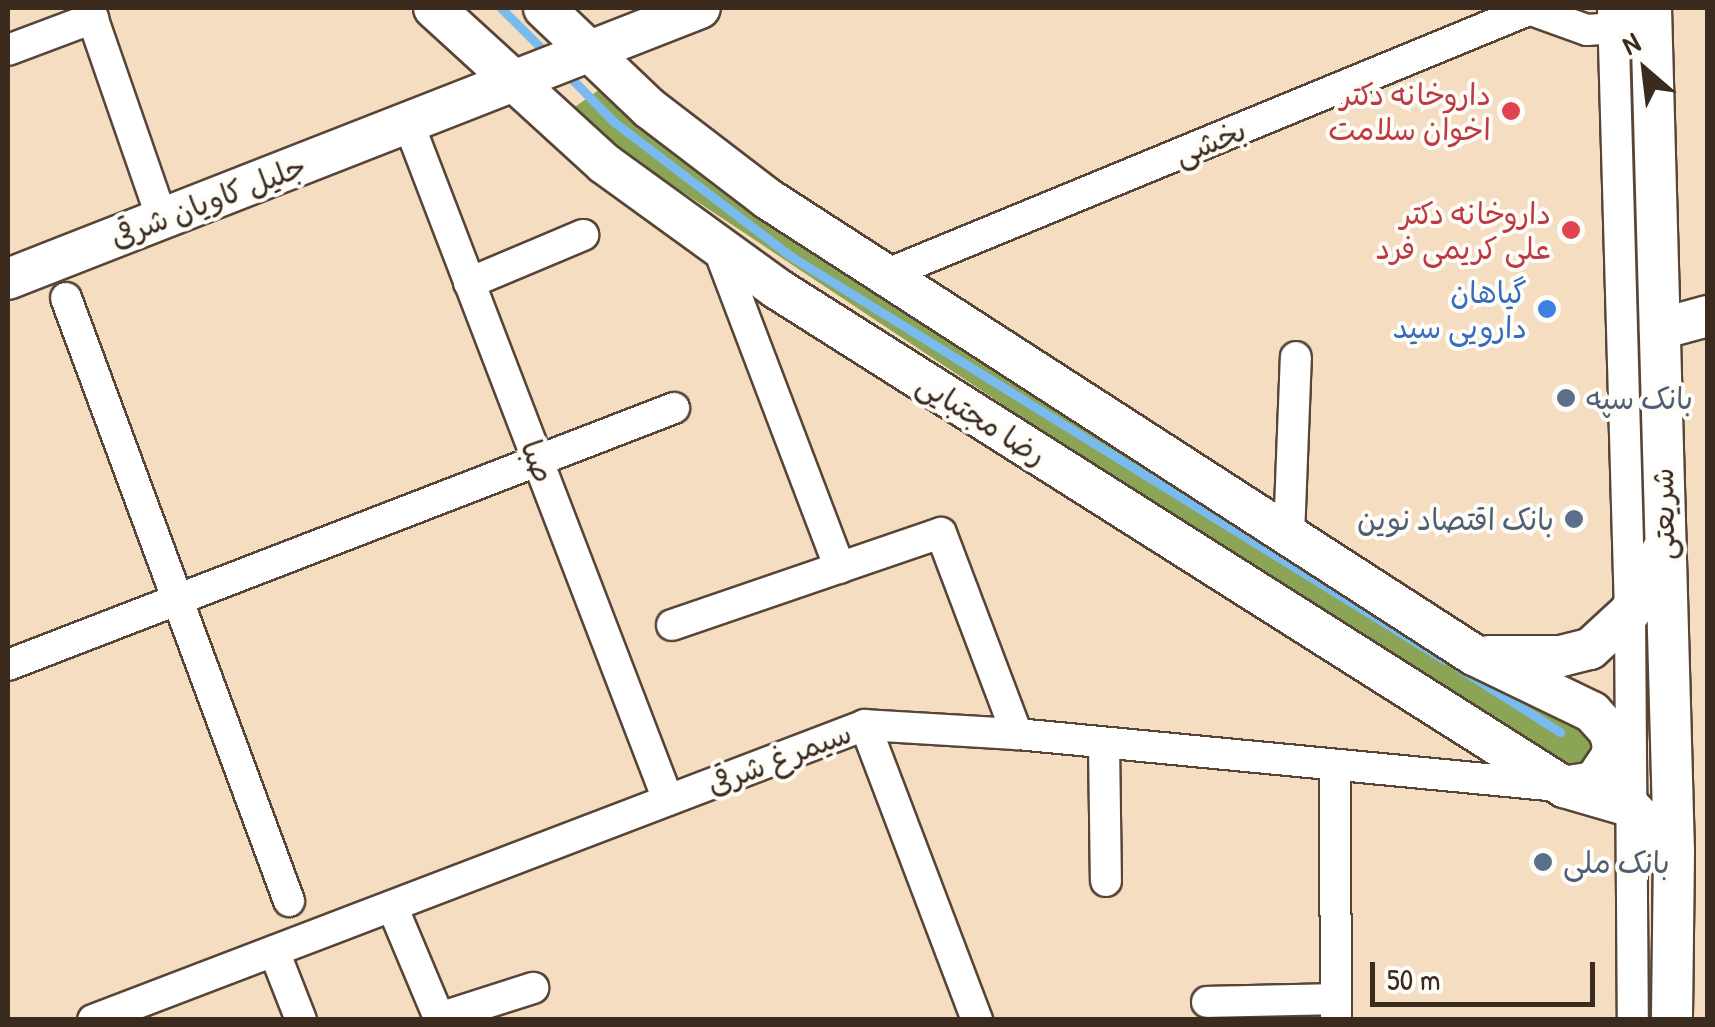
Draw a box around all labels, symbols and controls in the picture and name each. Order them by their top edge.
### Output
north arrow [1595,20,1695,120]
text: N [1615,23,1646,64]
place label: داروخانه دکتر اخوان سلامت [1328,76,1491,146]
marker: داروخانه دکتر اخوان سلامت [1500,100,1522,122]
street label: بخشی [1169,111,1251,173]
street label: جلیل کاویان شرقی [105,147,311,255]
place label: داروخانه دکتر علی کریمی فرد [1376,195,1551,266]
marker: داروخانه دکتر علی کریمی فرد [1560,219,1582,241]
place label: گیاهان دارویی سید [1393,274,1527,344]
marker: گیاهان دارویی سید [1536,298,1558,320]
street label: رضا مجتبایی [911,365,1053,473]
place label: بانک سپه [1586,380,1693,416]
marker: بانک سپه [1555,387,1577,409]
street label: صبا [514,435,562,487]
street label: شریعتی [1644,468,1682,560]
place label: بانک اقتصاد نوین [1357,501,1554,537]
marker: بانک اقتصاد نوین [1563,508,1585,530]
street label: سیمرغ شرقی [702,714,856,802]
place label: بانک ملی [1563,844,1670,880]
marker: بانک ملی [1532,851,1554,873]
scale bar [1375,942,1600,1004]
text: 50 m [1387,959,1440,999]

